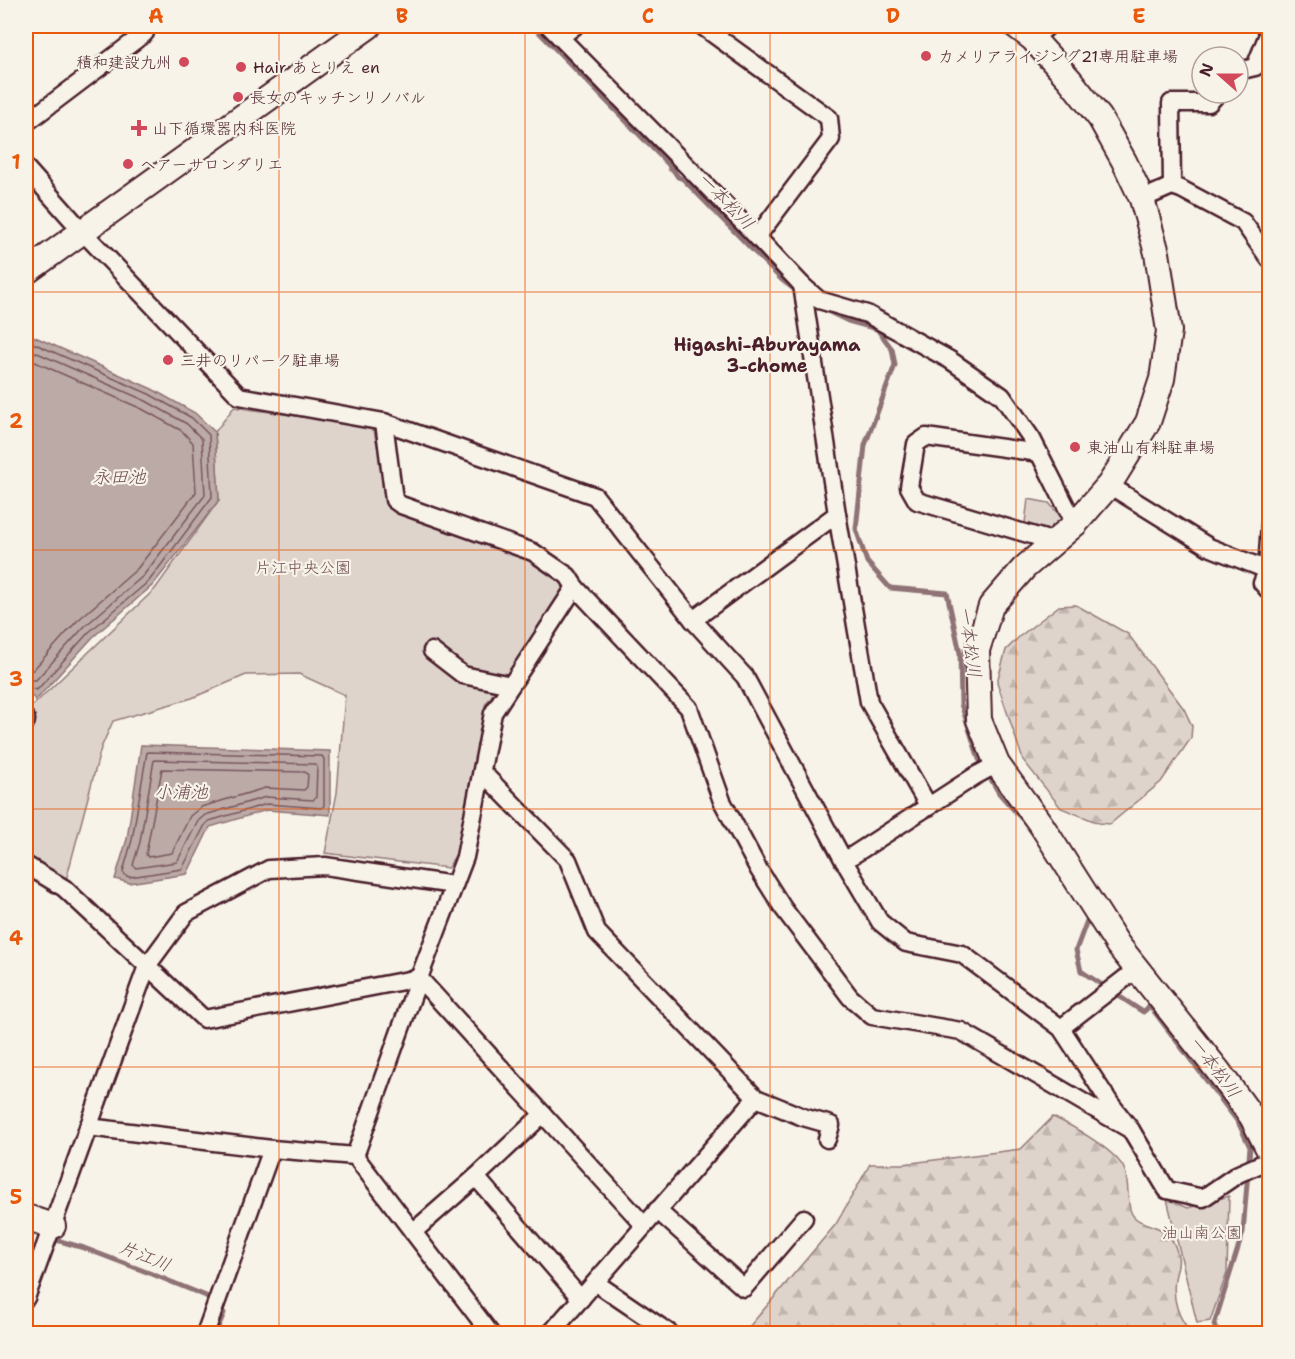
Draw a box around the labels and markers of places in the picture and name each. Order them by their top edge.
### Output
place label: カメリアライジング21専用駐車場 [938,46,1178,67]
marker: カメリアライジング21専用駐車場 [919,49,933,63]
place label: 積和建設九州 [76,52,172,73]
marker: 積和建設九州 [177,55,191,69]
place label: Hair あとりえ en [253,57,380,78]
marker: Hair あとりえ en [234,60,248,74]
place label: 長女のキッチンリノバル [250,87,426,108]
marker: 長女のキッチンリノバル [231,90,245,104]
place label: 山下循環器内科医院 [152,118,296,139]
marker: 山下循環器内科医院 [130,119,148,137]
place label: ヘアーサロンダリエ [140,154,283,175]
marker: ヘアーサロンダリエ [121,157,135,171]
place label: 三井のリパーク駐車場 [180,350,340,371]
marker: 三井のリパーク駐車場 [161,353,175,367]
place label: 東油山有料駐車場 [1087,437,1215,458]
marker: 東油山有料駐車場 [1068,440,1082,454]

